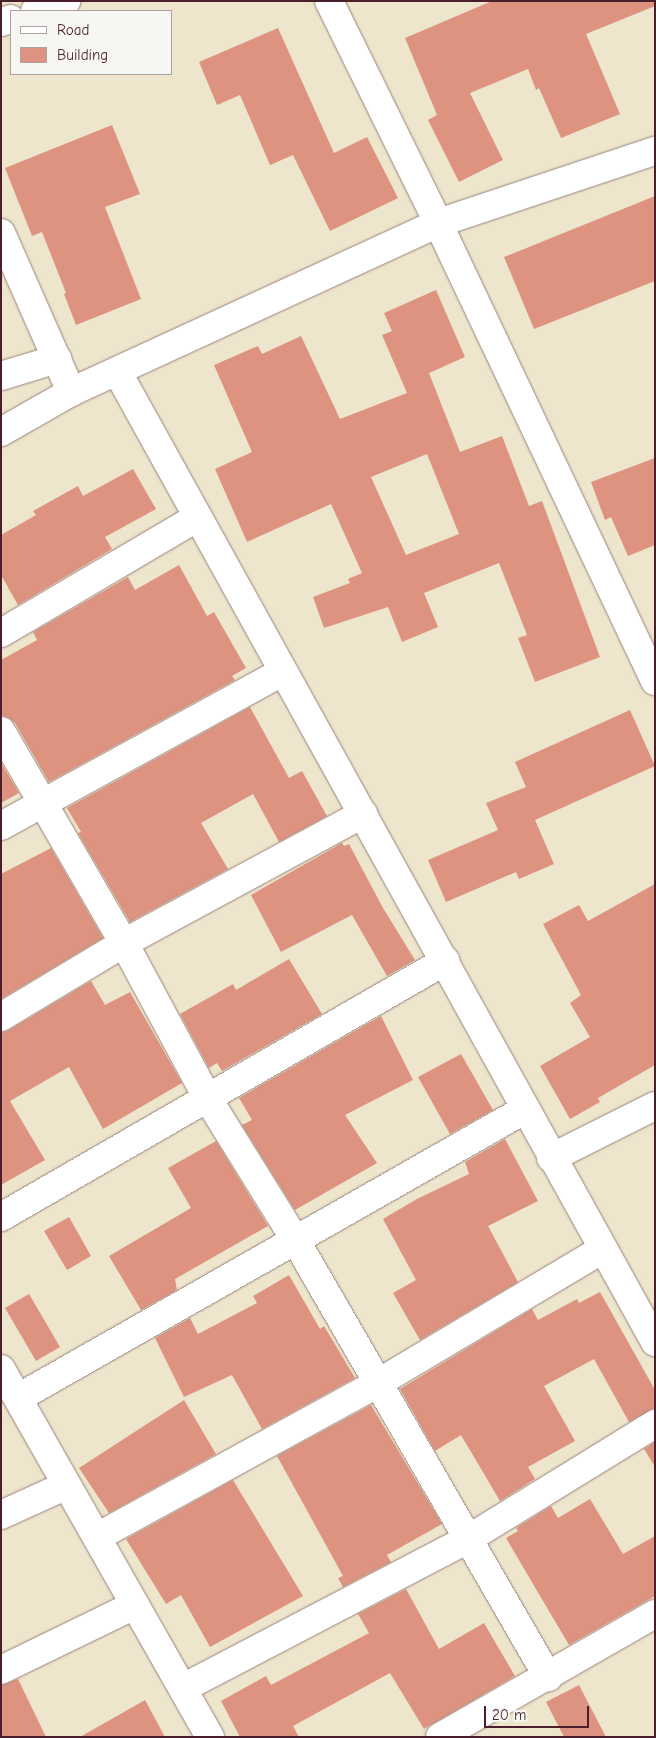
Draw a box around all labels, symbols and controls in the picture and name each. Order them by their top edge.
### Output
legend [10,10,172,75]
text: Road [57,21,89,39]
text: Building [57,46,108,64]
scale bar [486,1696,591,1728]
text: 20 m [492,1706,526,1724]

